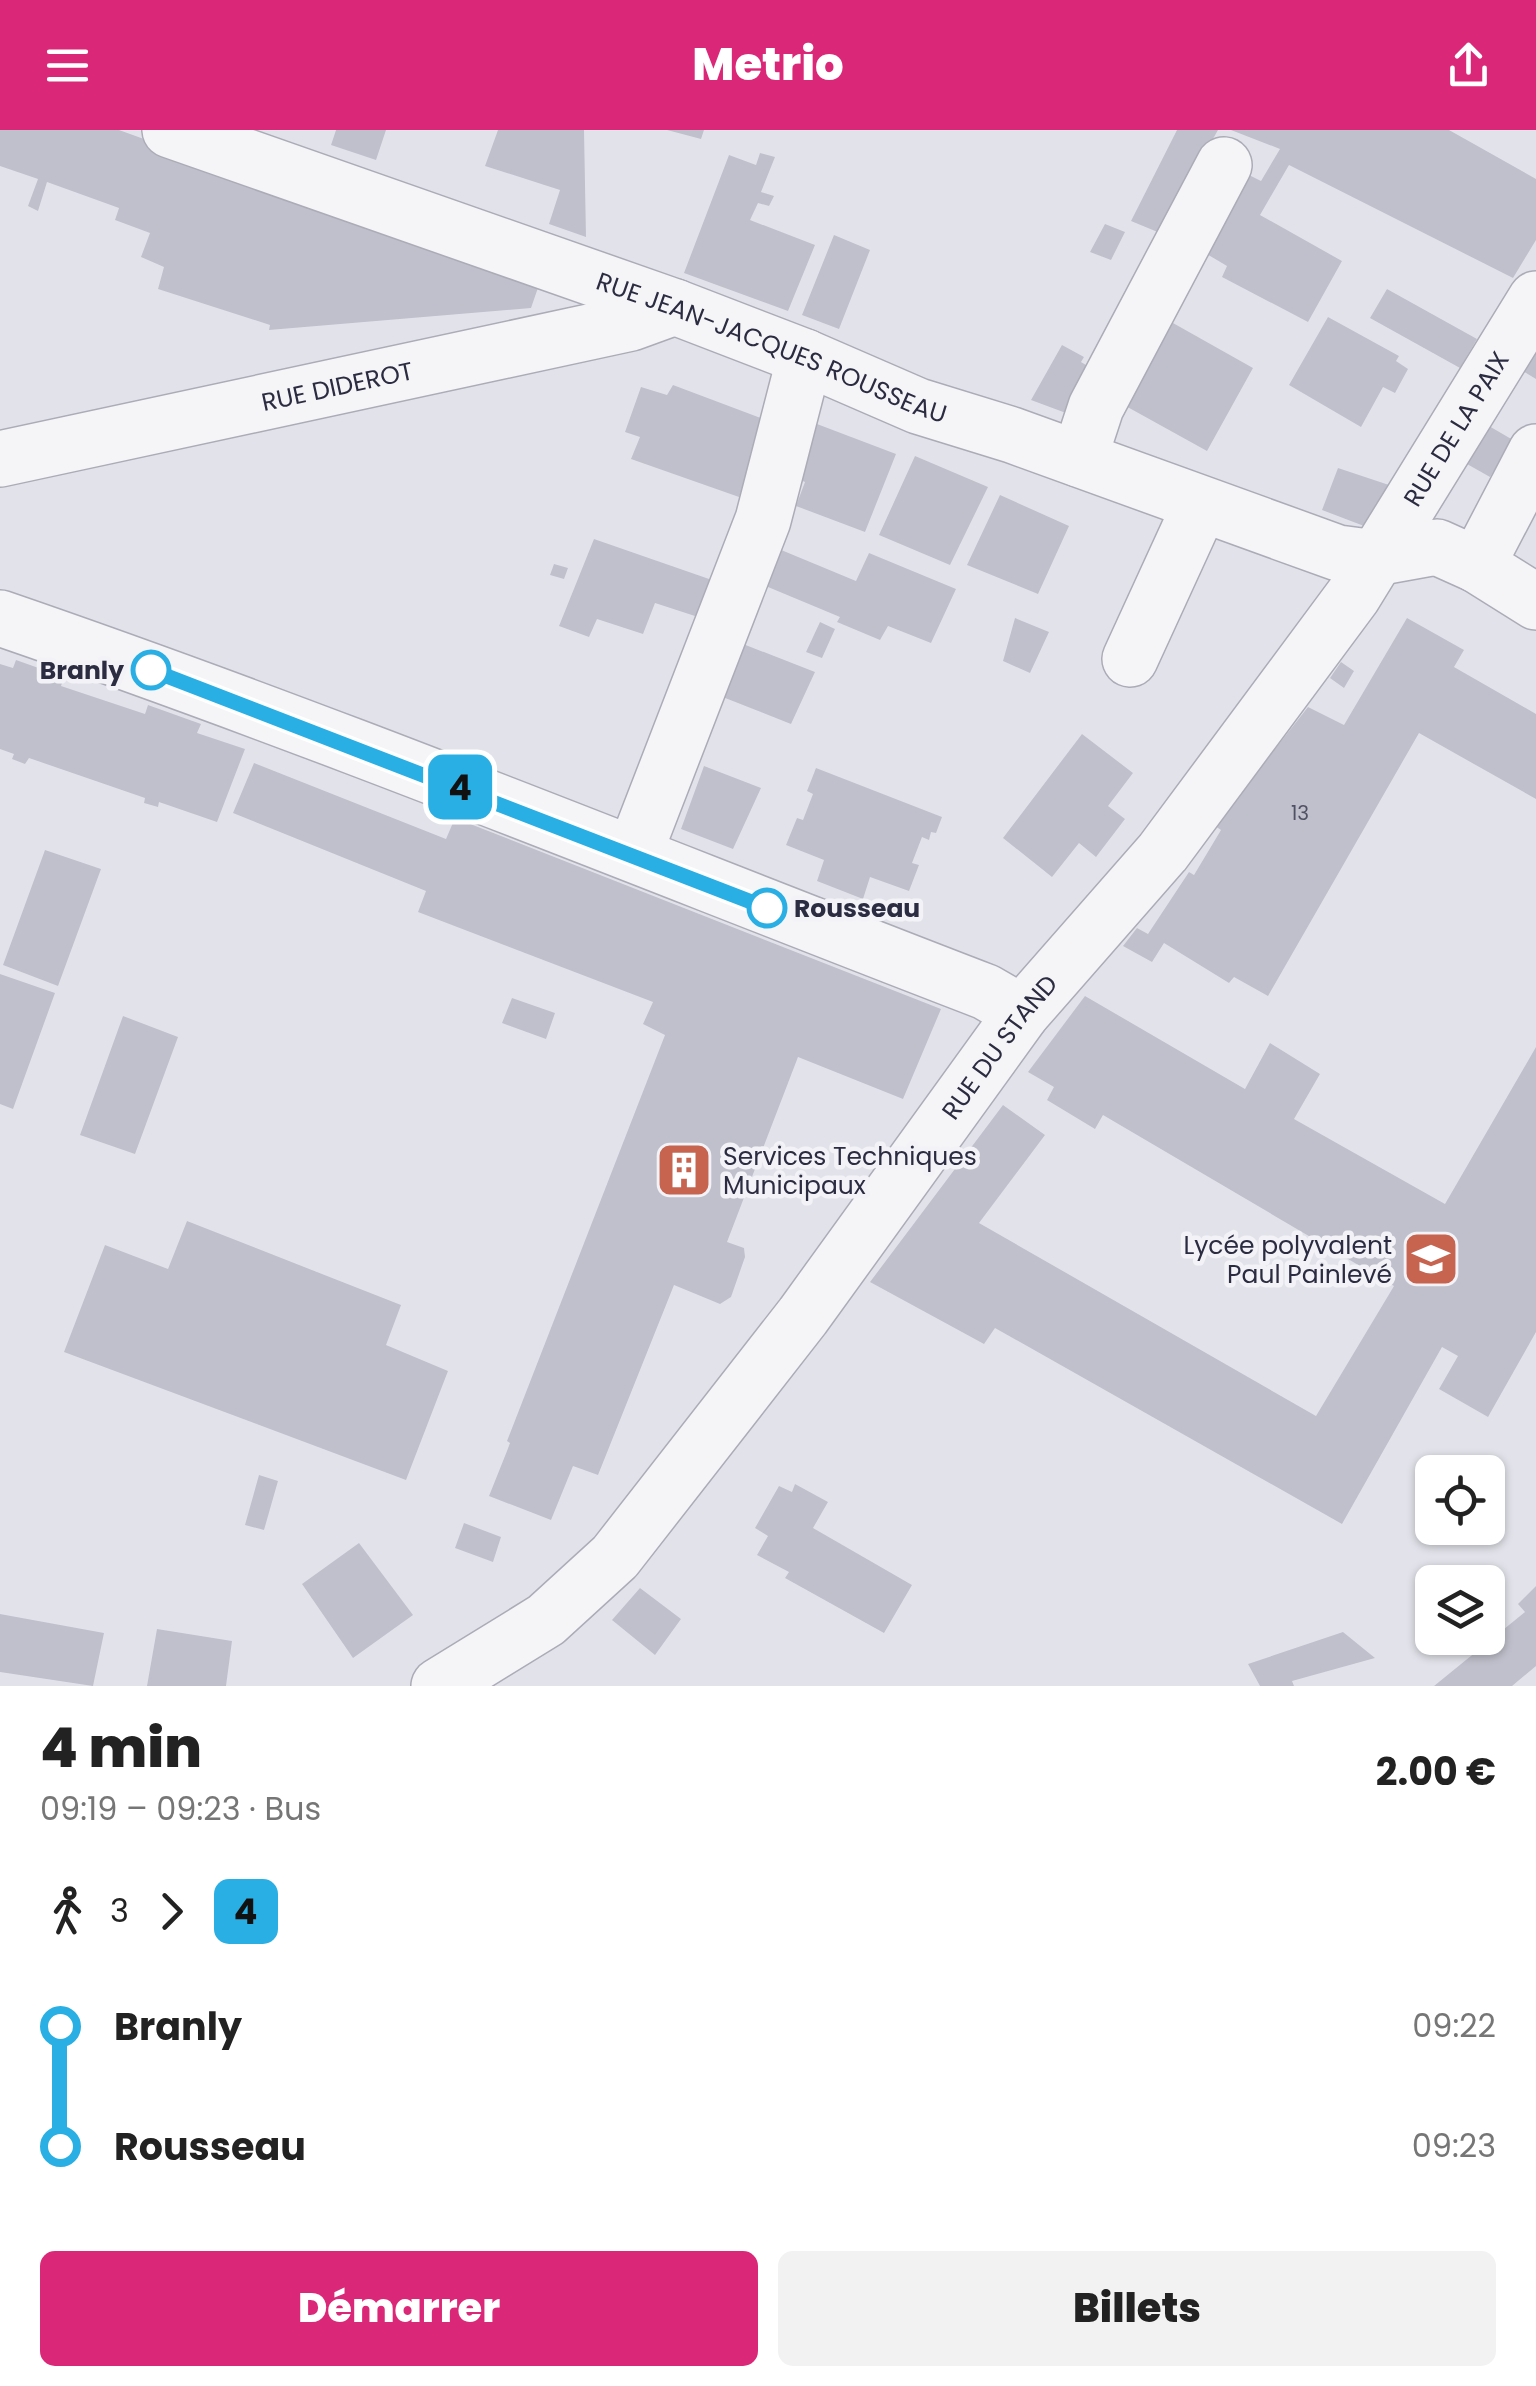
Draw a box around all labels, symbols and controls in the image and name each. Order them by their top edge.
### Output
text: Metrio [692,33,844,96]
icon: menu [40,38,95,93]
icon: share [1441,38,1496,93]
street label: RUE JEAN-JACQUES ROUSSEAU [592,263,951,431]
street label: RUE DE LA PAIX [1395,345,1517,513]
street label: RUE DIDEROT [258,353,416,420]
marker: Branly [132,651,170,689]
place label: Branly [40,653,124,688]
line badge: 4 [428,754,492,820]
text: 4 [448,763,472,812]
house number: 13 [1291,799,1309,827]
marker: Rousseau [748,889,786,927]
place label: Rousseau [794,891,920,926]
street label: RUE DU STAND [933,967,1065,1126]
place label: Services Techniques Municipaux [723,1139,977,1203]
building icon: Services Techniques Municipaux [654,1140,714,1200]
place label: Lycée polyvalent Paul Painlevé [1183,1228,1392,1292]
school or university icon: Lycée polyvalent Paul Painlevé [1401,1229,1461,1289]
map controls [1415,1455,1505,1655]
button: locate [1415,1455,1505,1545]
button: layers [1415,1565,1505,1655]
text: 4 min [40,1709,202,1786]
text: 2.00 € [1376,1745,1496,1798]
text: 09:19 – 09:23 · Bus [40,1786,321,1831]
icon: walk [40,1884,95,1939]
icon: forward [144,1884,199,1939]
text: 4 [234,1887,258,1936]
text: 3 [110,1888,129,1933]
text: Branly [114,2000,242,2053]
text: 09:22 [1412,2003,1496,2048]
text: Rousseau [114,2120,306,2173]
text: 09:23 [1412,2123,1496,2168]
button: Démarrer [40,2251,758,2366]
button: Billets [778,2251,1496,2366]

